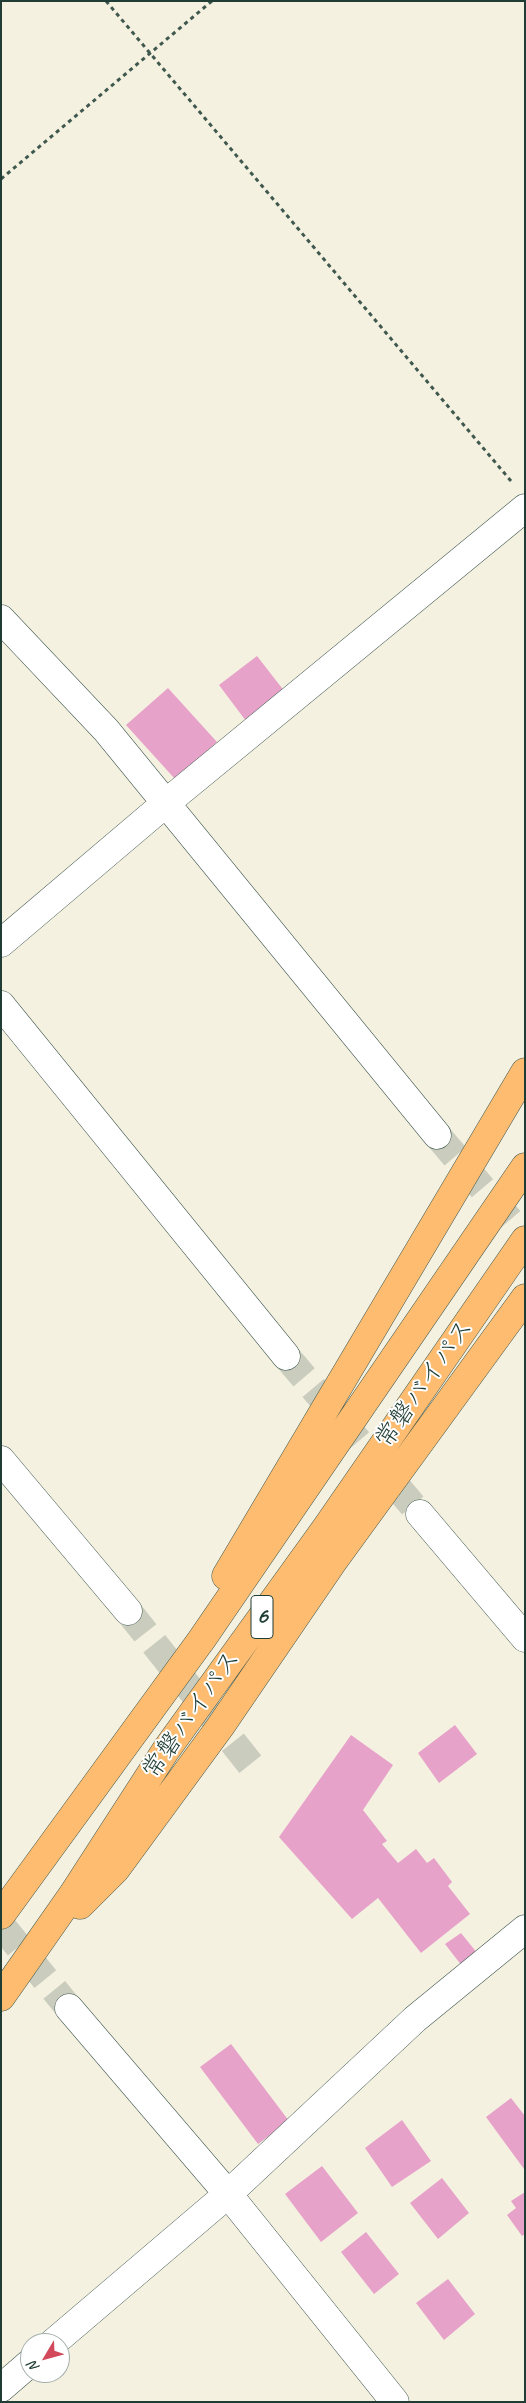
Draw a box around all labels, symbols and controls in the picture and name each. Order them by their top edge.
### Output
street label: 常磐バイパス [370,1314,480,1454]
road number: 6 [251,1595,273,1638]
street label: 常磐バイパス [137,1645,247,1785]
north arrow [20,2333,70,2383]
text: N [24,2358,43,2375]

